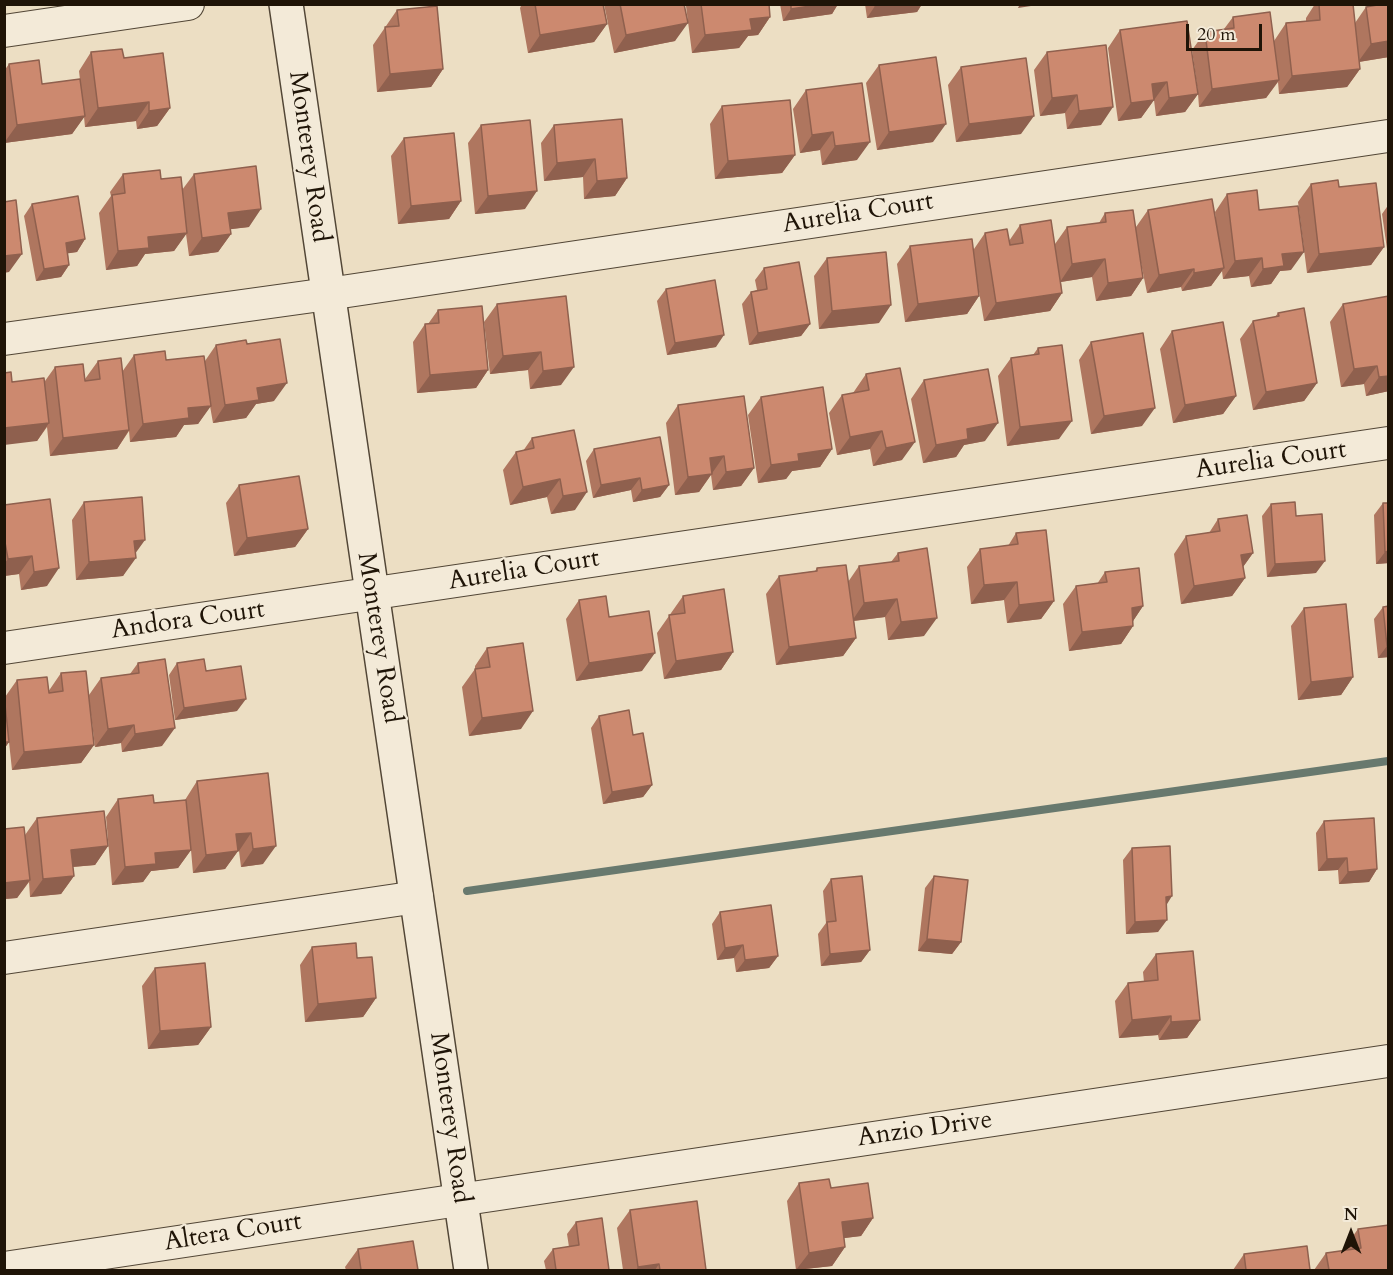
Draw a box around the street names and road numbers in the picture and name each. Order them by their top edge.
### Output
street label: Monterey Road [281,69,335,245]
street label: Aurelia Court [780,187,936,241]
street label: Aurelia Court [1194,435,1348,487]
street label: Aurelia Court [446,544,602,598]
street label: Monterey Road [349,550,407,726]
street label: Andora Court [109,595,267,647]
street label: Monterey Road [422,1030,476,1206]
street label: Anzio Drive [855,1105,995,1155]
street label: Altera Court [162,1207,304,1259]

